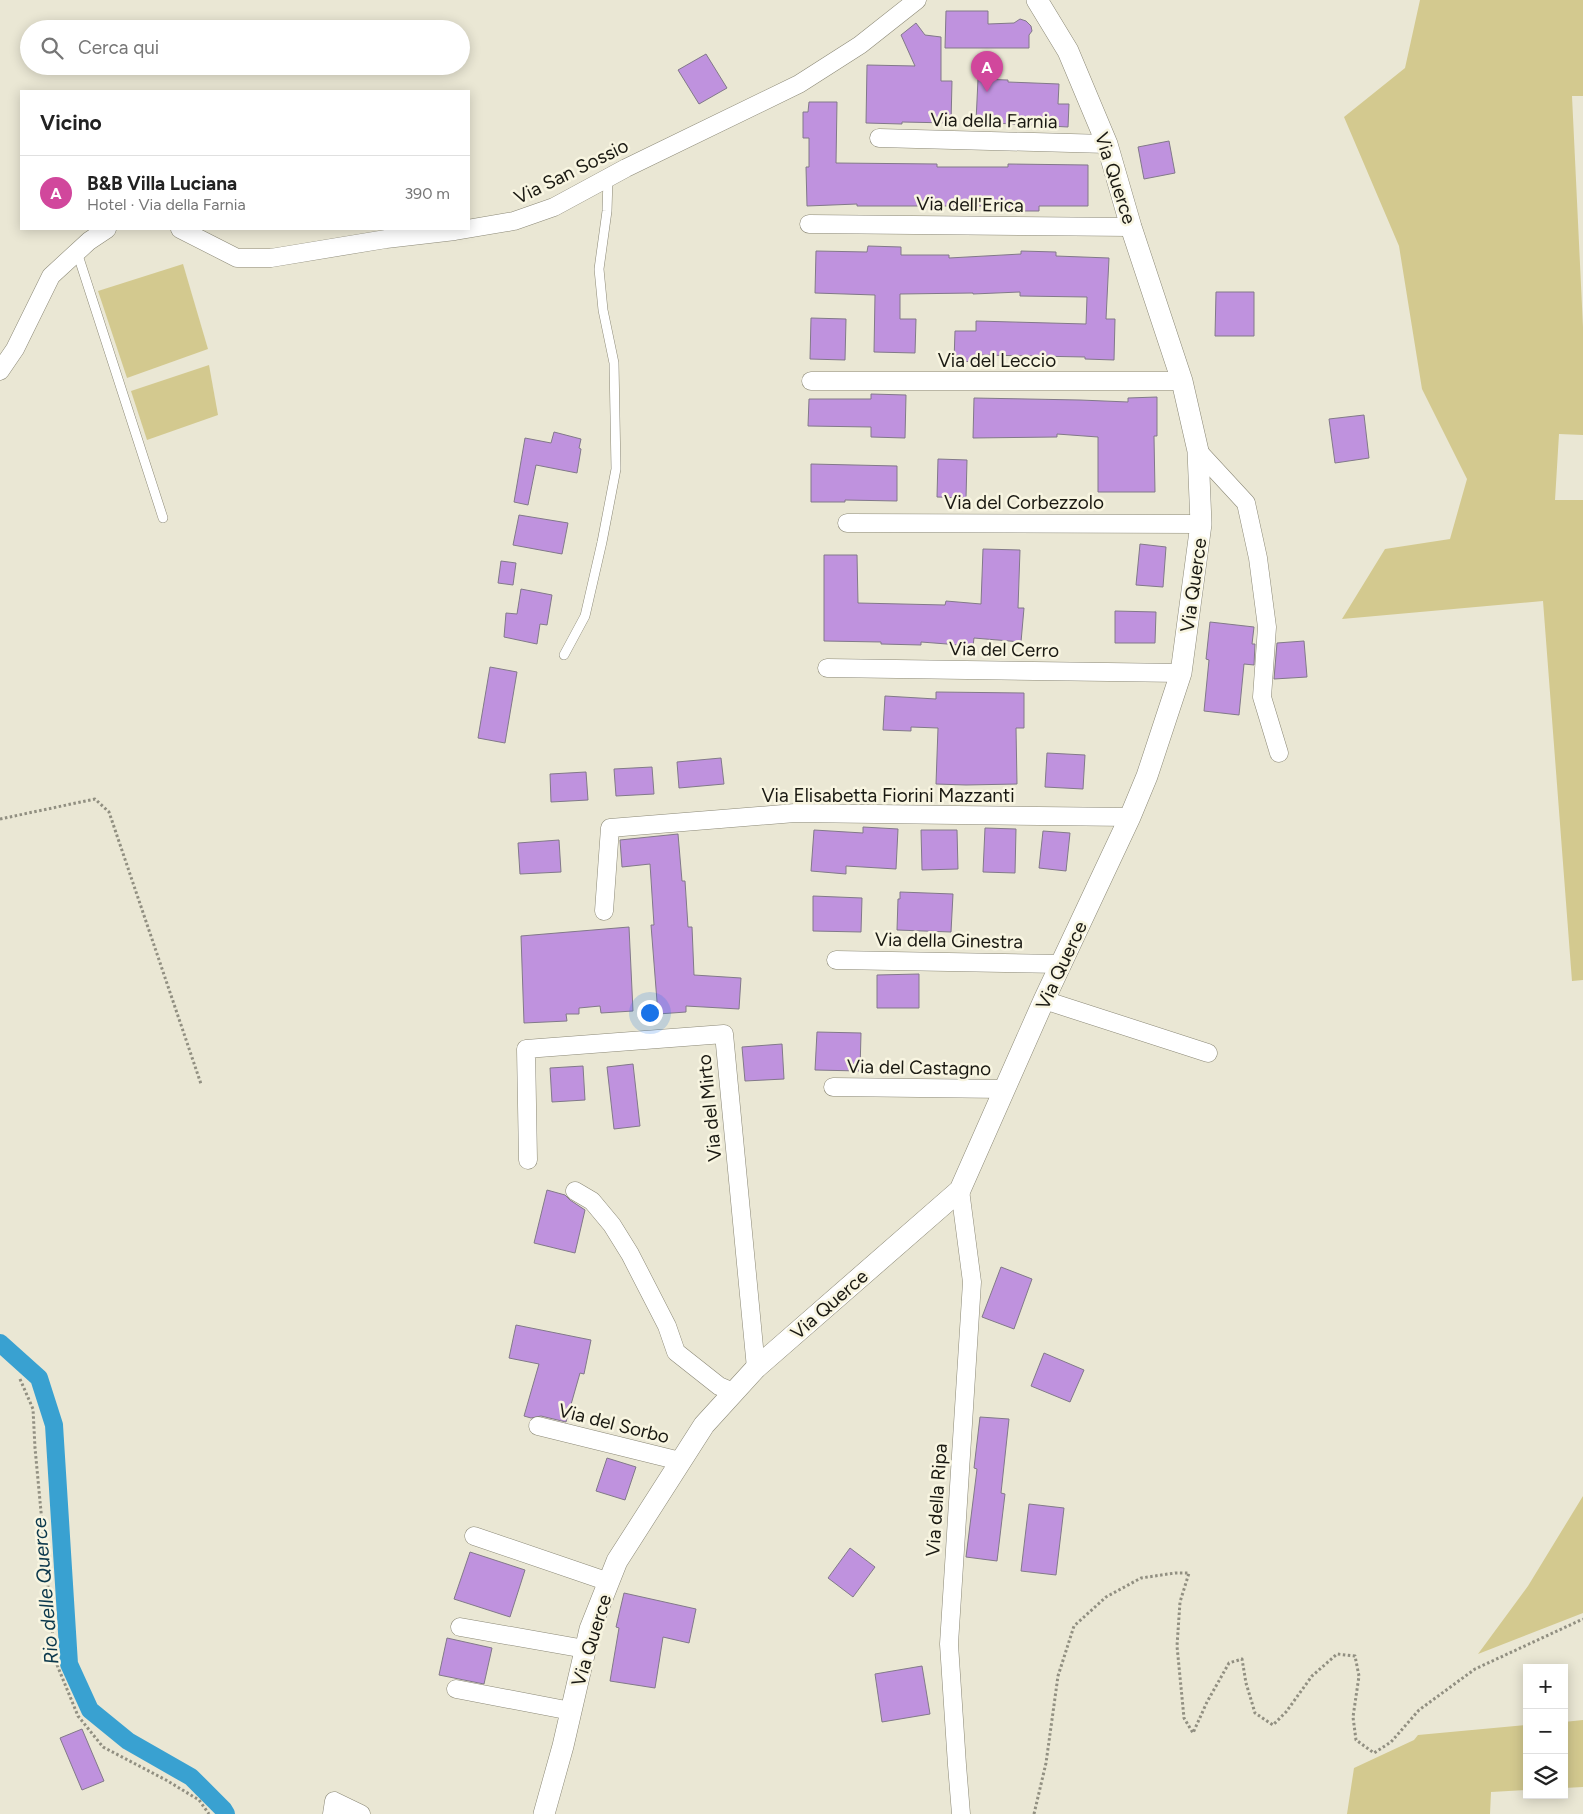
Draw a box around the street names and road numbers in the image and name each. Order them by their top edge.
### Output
street label: Via della Farnia [930,108,1058,133]
street label: Via Querce [1090,129,1141,227]
street label: Via San Sossio [510,134,632,209]
street label: Via dell'Erica [916,192,1024,217]
street label: Via del Leccio [938,349,1056,372]
street label: Via del Corbezzolo [944,491,1104,514]
street label: Via Querce [1176,537,1211,634]
street label: Via del Cerro [949,637,1059,662]
street label: Via Elisabetta Fiorini Mazzanti [761,784,1015,807]
street label: Via Querce [1031,917,1092,1013]
street label: Via della Ginestra [875,928,1023,953]
street label: Via del Mirto [692,1053,727,1163]
street label: Via del Castagno [847,1055,991,1080]
street label: Via Querce [786,1265,873,1344]
street label: Via del Sorbo [556,1399,672,1448]
street label: Via della Ripa [921,1443,952,1557]
street label: Via Querce [567,1591,616,1689]

